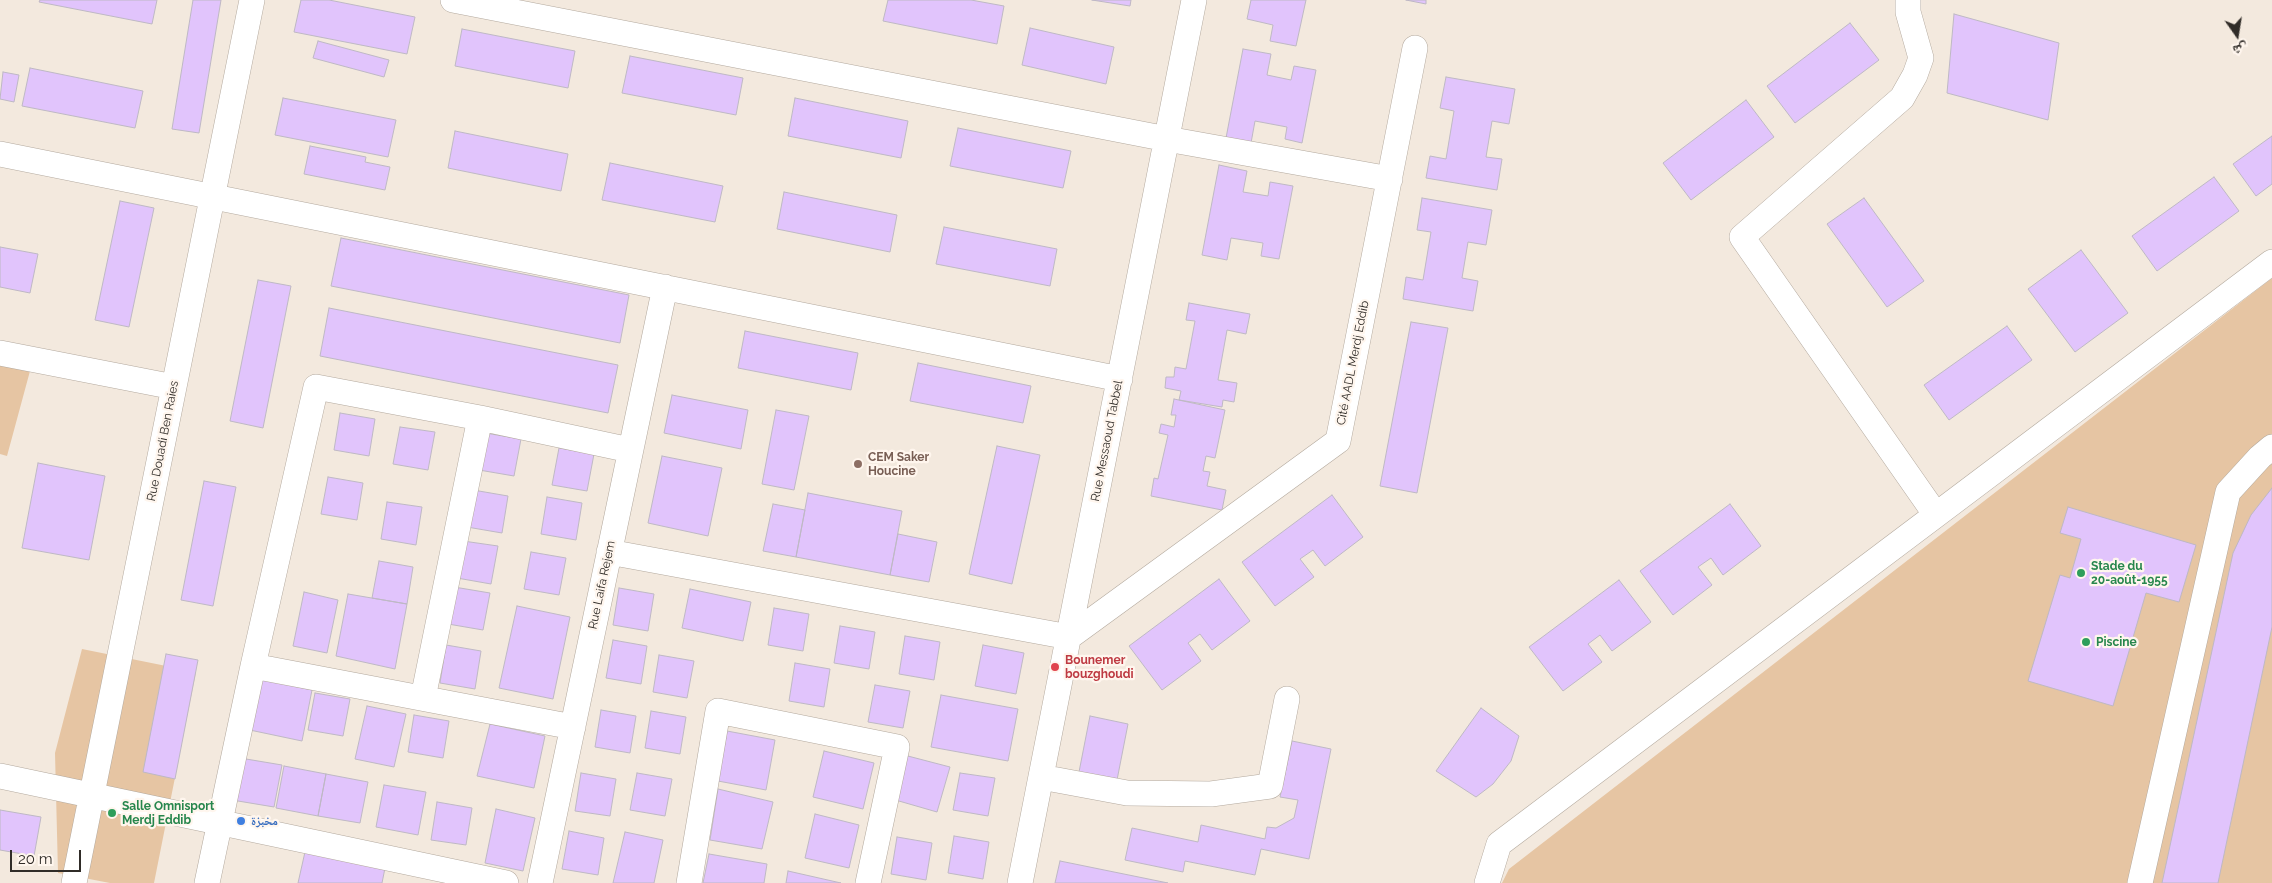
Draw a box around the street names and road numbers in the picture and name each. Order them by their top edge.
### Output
street label: Cité AADL Merdj Eddib [1334,300,1372,426]
street label: Rue Messaoud Tabbel [1088,379,1126,503]
street label: Rue Douadi Ben Raies [144,380,182,502]
street label: Rue Laifa Rejem [586,539,618,631]

